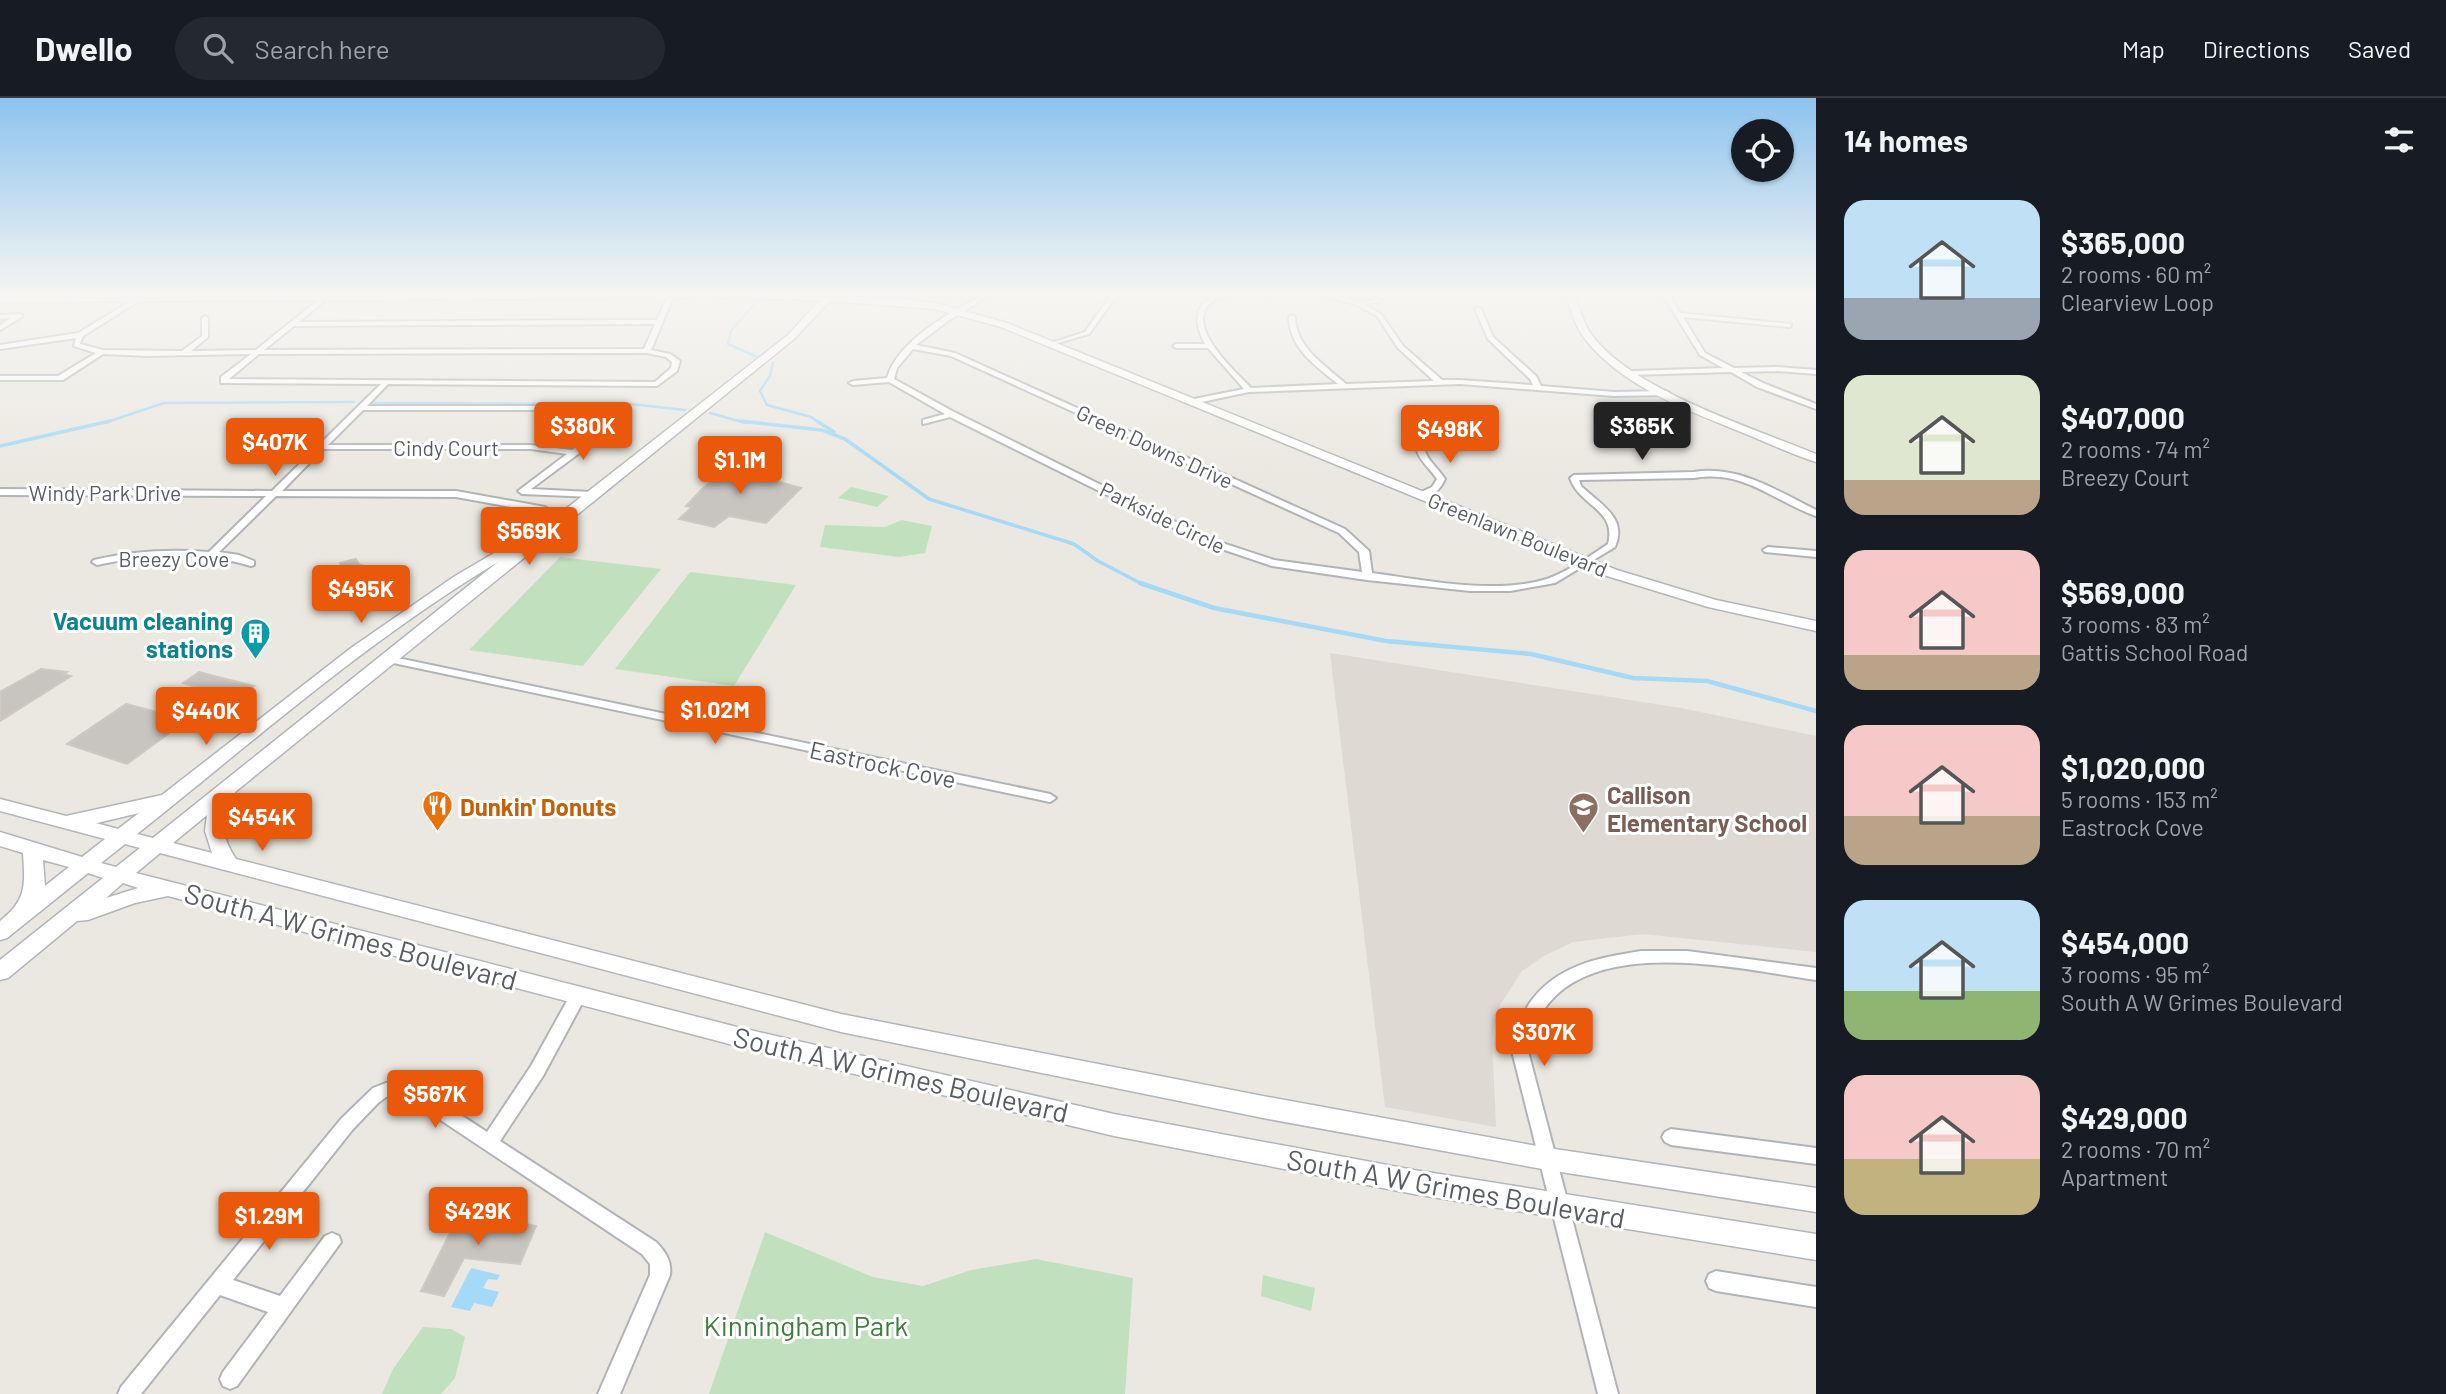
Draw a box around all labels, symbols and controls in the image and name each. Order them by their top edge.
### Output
search box [175,17,665,80]
text: Dwello [35,28,133,68]
icon: search [199,29,237,67]
text: Search here [255,33,390,64]
text: Map [2122,34,2165,63]
text: Directions [2203,34,2310,63]
text: Saved [2348,34,2411,63]
map controls [1731,119,1794,182]
button: locate [1731,119,1794,182]
icon: filters [2380,121,2418,159]
text: 14 homes [1844,122,1968,158]
text: $365,000 [2061,224,2185,260]
icon: home [1900,228,1984,312]
text: 2 rooms · 60 m² [2061,260,2211,288]
text: Clearview Loop [2061,288,2214,316]
street label: Green Downs Drive [1073,399,1237,493]
text: $407,000 [2061,399,2185,435]
pin: $380K [534,402,632,462]
pin: $365K [1593,402,1691,462]
icon: home [1900,403,1984,487]
pin: $498K [1401,406,1499,465]
text: $380K [550,411,616,439]
text: $365K [1610,411,1674,439]
text: $498K [1417,414,1483,442]
pin: $407K [226,418,324,478]
text: $407K [242,427,308,455]
street label: Cindy Court [393,435,499,460]
text: 2 rooms · 74 m² [2061,435,2210,463]
pin: $1.1M [691,436,789,496]
text: $1.1M [714,445,766,473]
text: Breezy Court [2061,463,2190,491]
street label: Parkside Circle [1096,476,1230,558]
street label: Windy Park Drive [29,480,181,505]
street label: Greenlawn Boulevard [1425,487,1611,581]
pin: $569K [480,508,578,567]
text: $569K [497,516,561,544]
street label: Breezy Cove [119,546,229,571]
pin: $495K [312,566,410,625]
text: $495K [328,574,394,602]
text: $569,000 [2061,574,2185,610]
icon: home [1900,578,1984,662]
place label: Vacuum cleaning stations [53,606,233,663]
text: 3 rooms · 83 m² [2061,610,2210,638]
building icon: Vacuum cleaning stations [239,617,273,661]
text: Gattis School Road [2061,638,2248,666]
pin: $1.02M [658,686,772,746]
pin: $440K [157,688,255,747]
text: $1.02M [680,695,750,723]
text: $440K [172,696,240,724]
street label: Eastrock Cove [807,734,959,794]
text: $1,020,000 [2061,749,2205,785]
icon: home [1900,753,1984,837]
place label: Callison Elementary School [1607,780,1807,837]
text: 5 rooms · 153 m² [2061,785,2218,813]
restaurant icon: Dunkin' Donuts [420,789,454,833]
school or university icon: Callison Elementary School [1567,791,1601,835]
place label: Dunkin' Donuts [460,792,616,821]
pin: $454K [213,794,311,853]
text: $454K [228,802,296,830]
text: Eastrock Cove [2061,813,2204,841]
street label: South A W Grimes Boulevard [181,875,521,997]
text: $454,000 [2061,924,2189,960]
icon: home [1900,928,1984,1012]
text: 3 rooms · 95 m² [2061,960,2210,988]
text: South A W Grimes Boulevard [2061,988,2343,1016]
pin: $307K [1495,1009,1593,1068]
text: $307K [1512,1017,1576,1045]
street label: South A W Grimes Boulevard [730,1019,1072,1129]
pin: $567K [386,1070,484,1130]
text: $567K [403,1079,467,1107]
text: $429,000 [2061,1099,2188,1135]
icon: home [1900,1103,1984,1187]
text: 2 rooms · 70 m² [2061,1135,2210,1163]
street label: South A W Grimes Boulevard [1284,1141,1628,1235]
text: Apartment [2061,1163,2168,1191]
pin: $429K [429,1188,527,1247]
pin: $1.29M [212,1192,326,1252]
text: $429K [445,1196,511,1224]
text: $1.29M [234,1201,304,1229]
park label: Kinningham Park [704,1308,908,1342]

